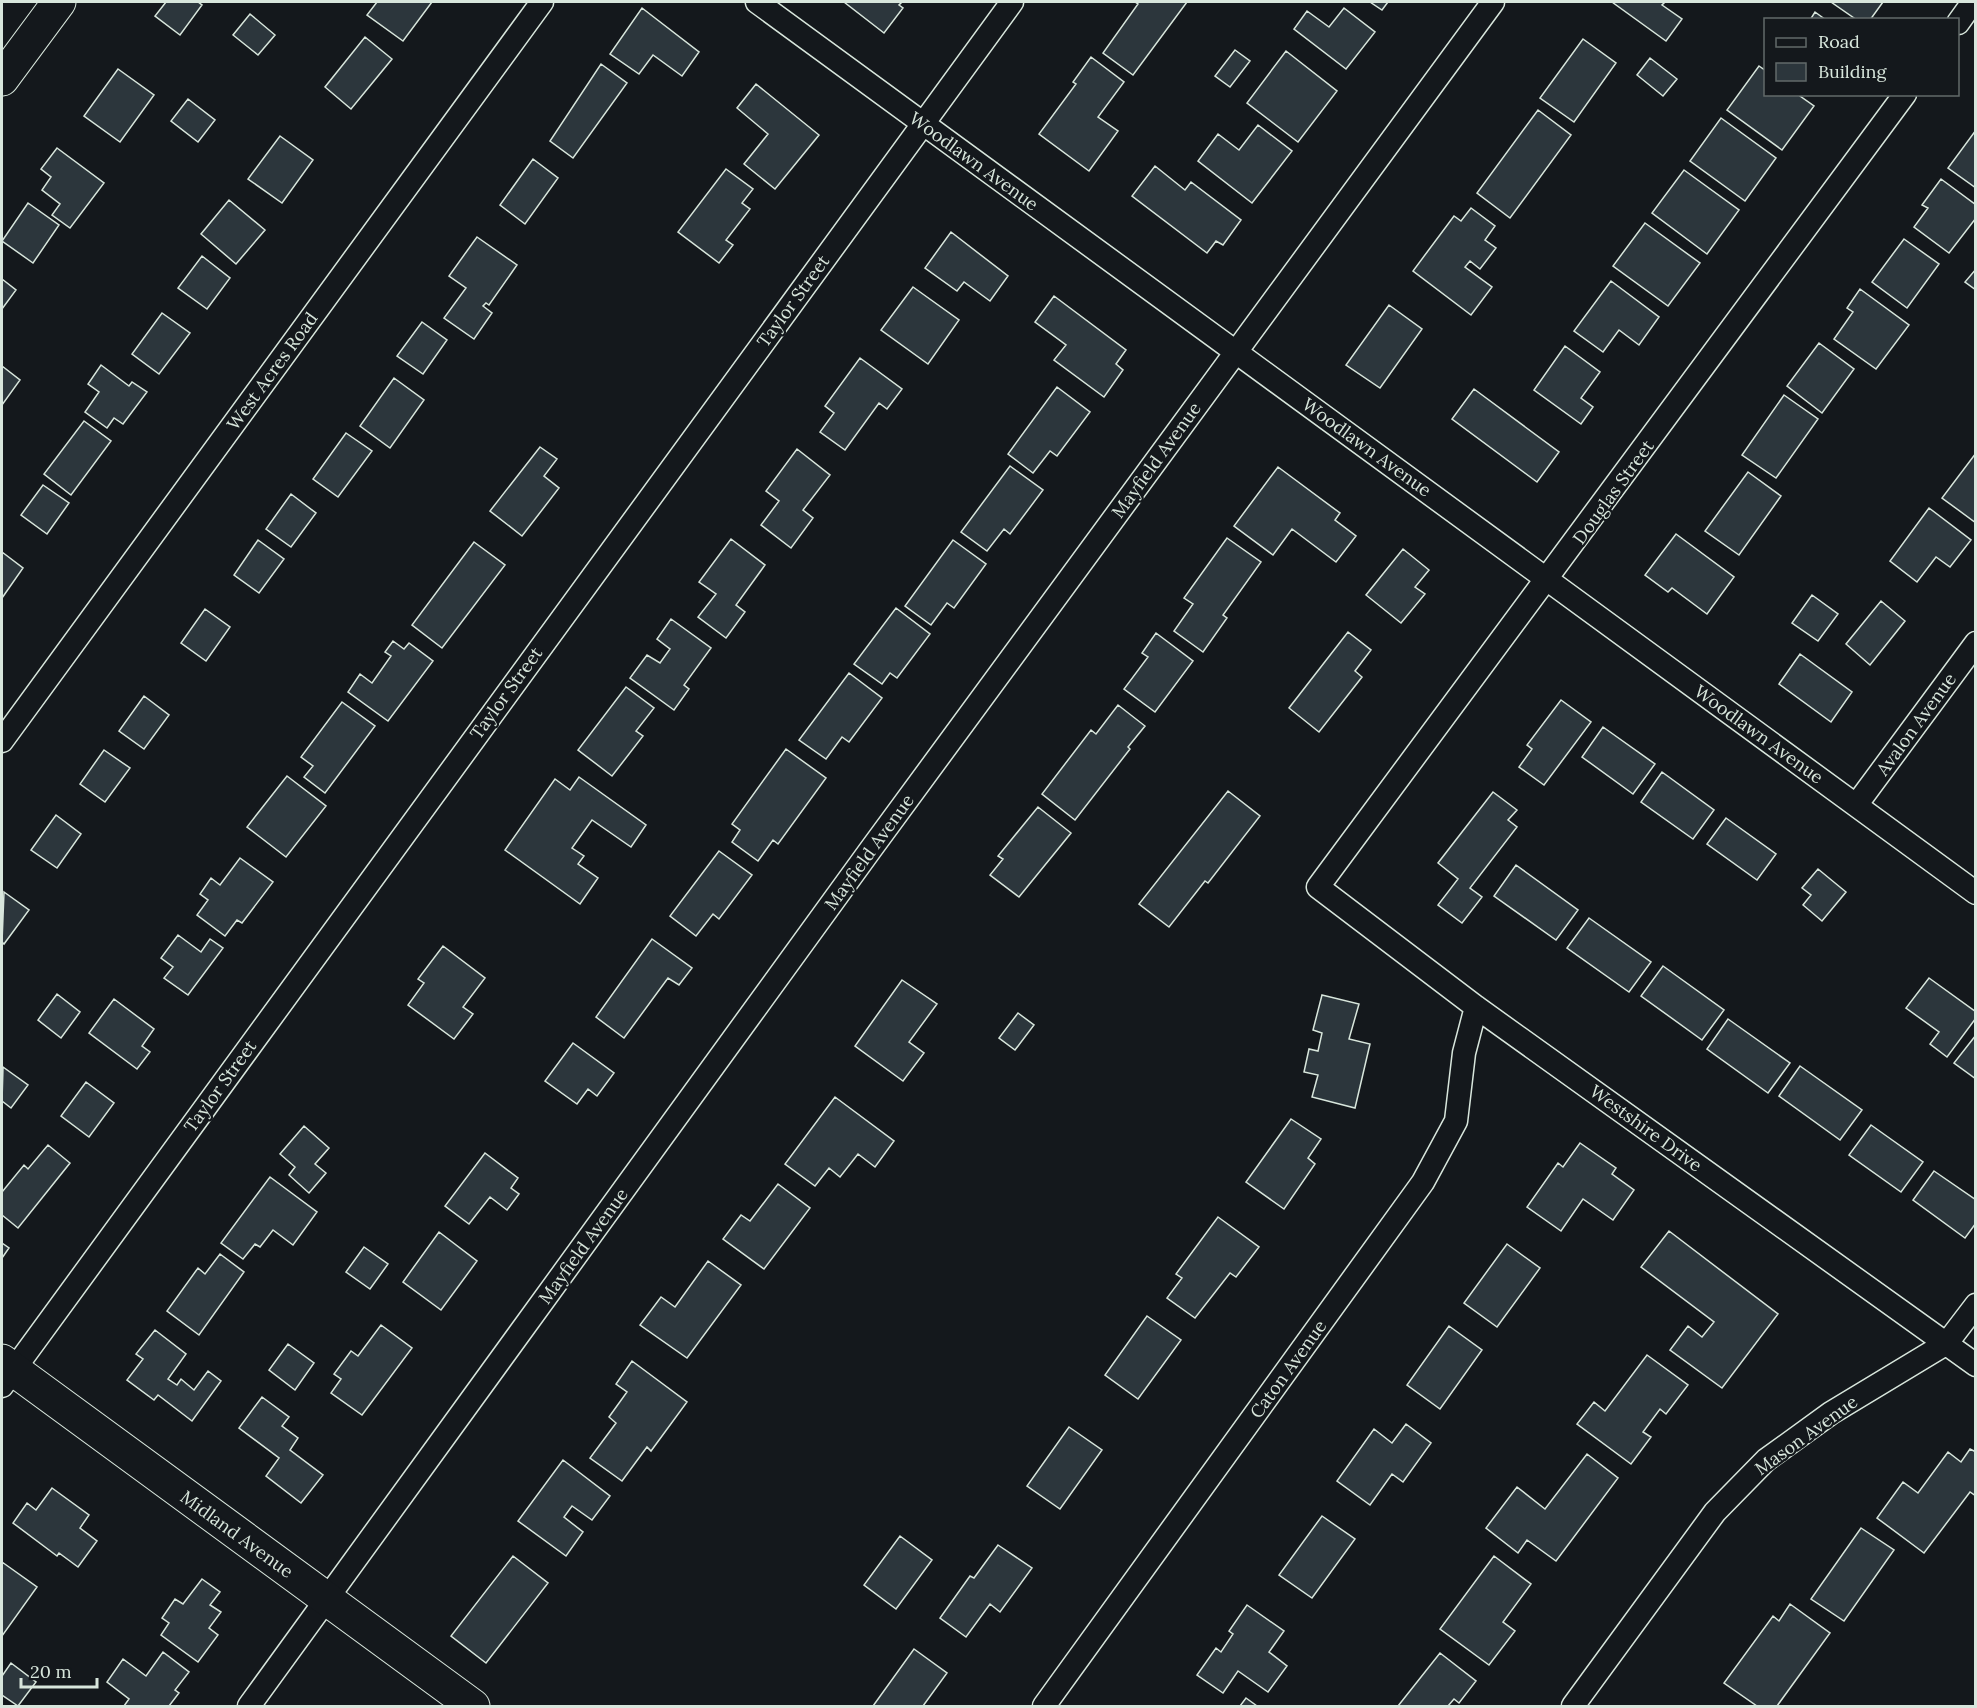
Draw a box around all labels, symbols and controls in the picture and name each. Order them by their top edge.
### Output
legend [1764,18,1959,96]
text: Road [1818,30,1860,53]
text: Building [1818,60,1888,83]
street label: Woodlawn Avenue [905,106,1043,216]
street label: Taylor Street [752,250,834,352]
street label: West Acres Road [222,307,323,434]
street label: Woodlawn Avenue [1298,392,1436,502]
street label: Mayfield Avenue [1106,397,1206,522]
street label: Douglas Street [1567,435,1659,549]
street label: Taylor Street [465,642,547,744]
street label: Avalon Avenue [1870,668,1961,781]
street label: Woodlawn Avenue [1690,679,1828,789]
street label: Mayfield Avenue [819,789,919,914]
street label: Taylor Street [179,1035,261,1137]
street label: Westshire Drive [1585,1079,1707,1177]
street label: Mayfield Avenue [533,1183,633,1308]
street label: Caton Avenue [1245,1315,1332,1423]
street label: Mason Avenue [1750,1390,1862,1480]
street label: Midland Avenue [176,1485,298,1583]
scale bar [21,1651,98,1689]
text: 20 m [30,1660,72,1683]

